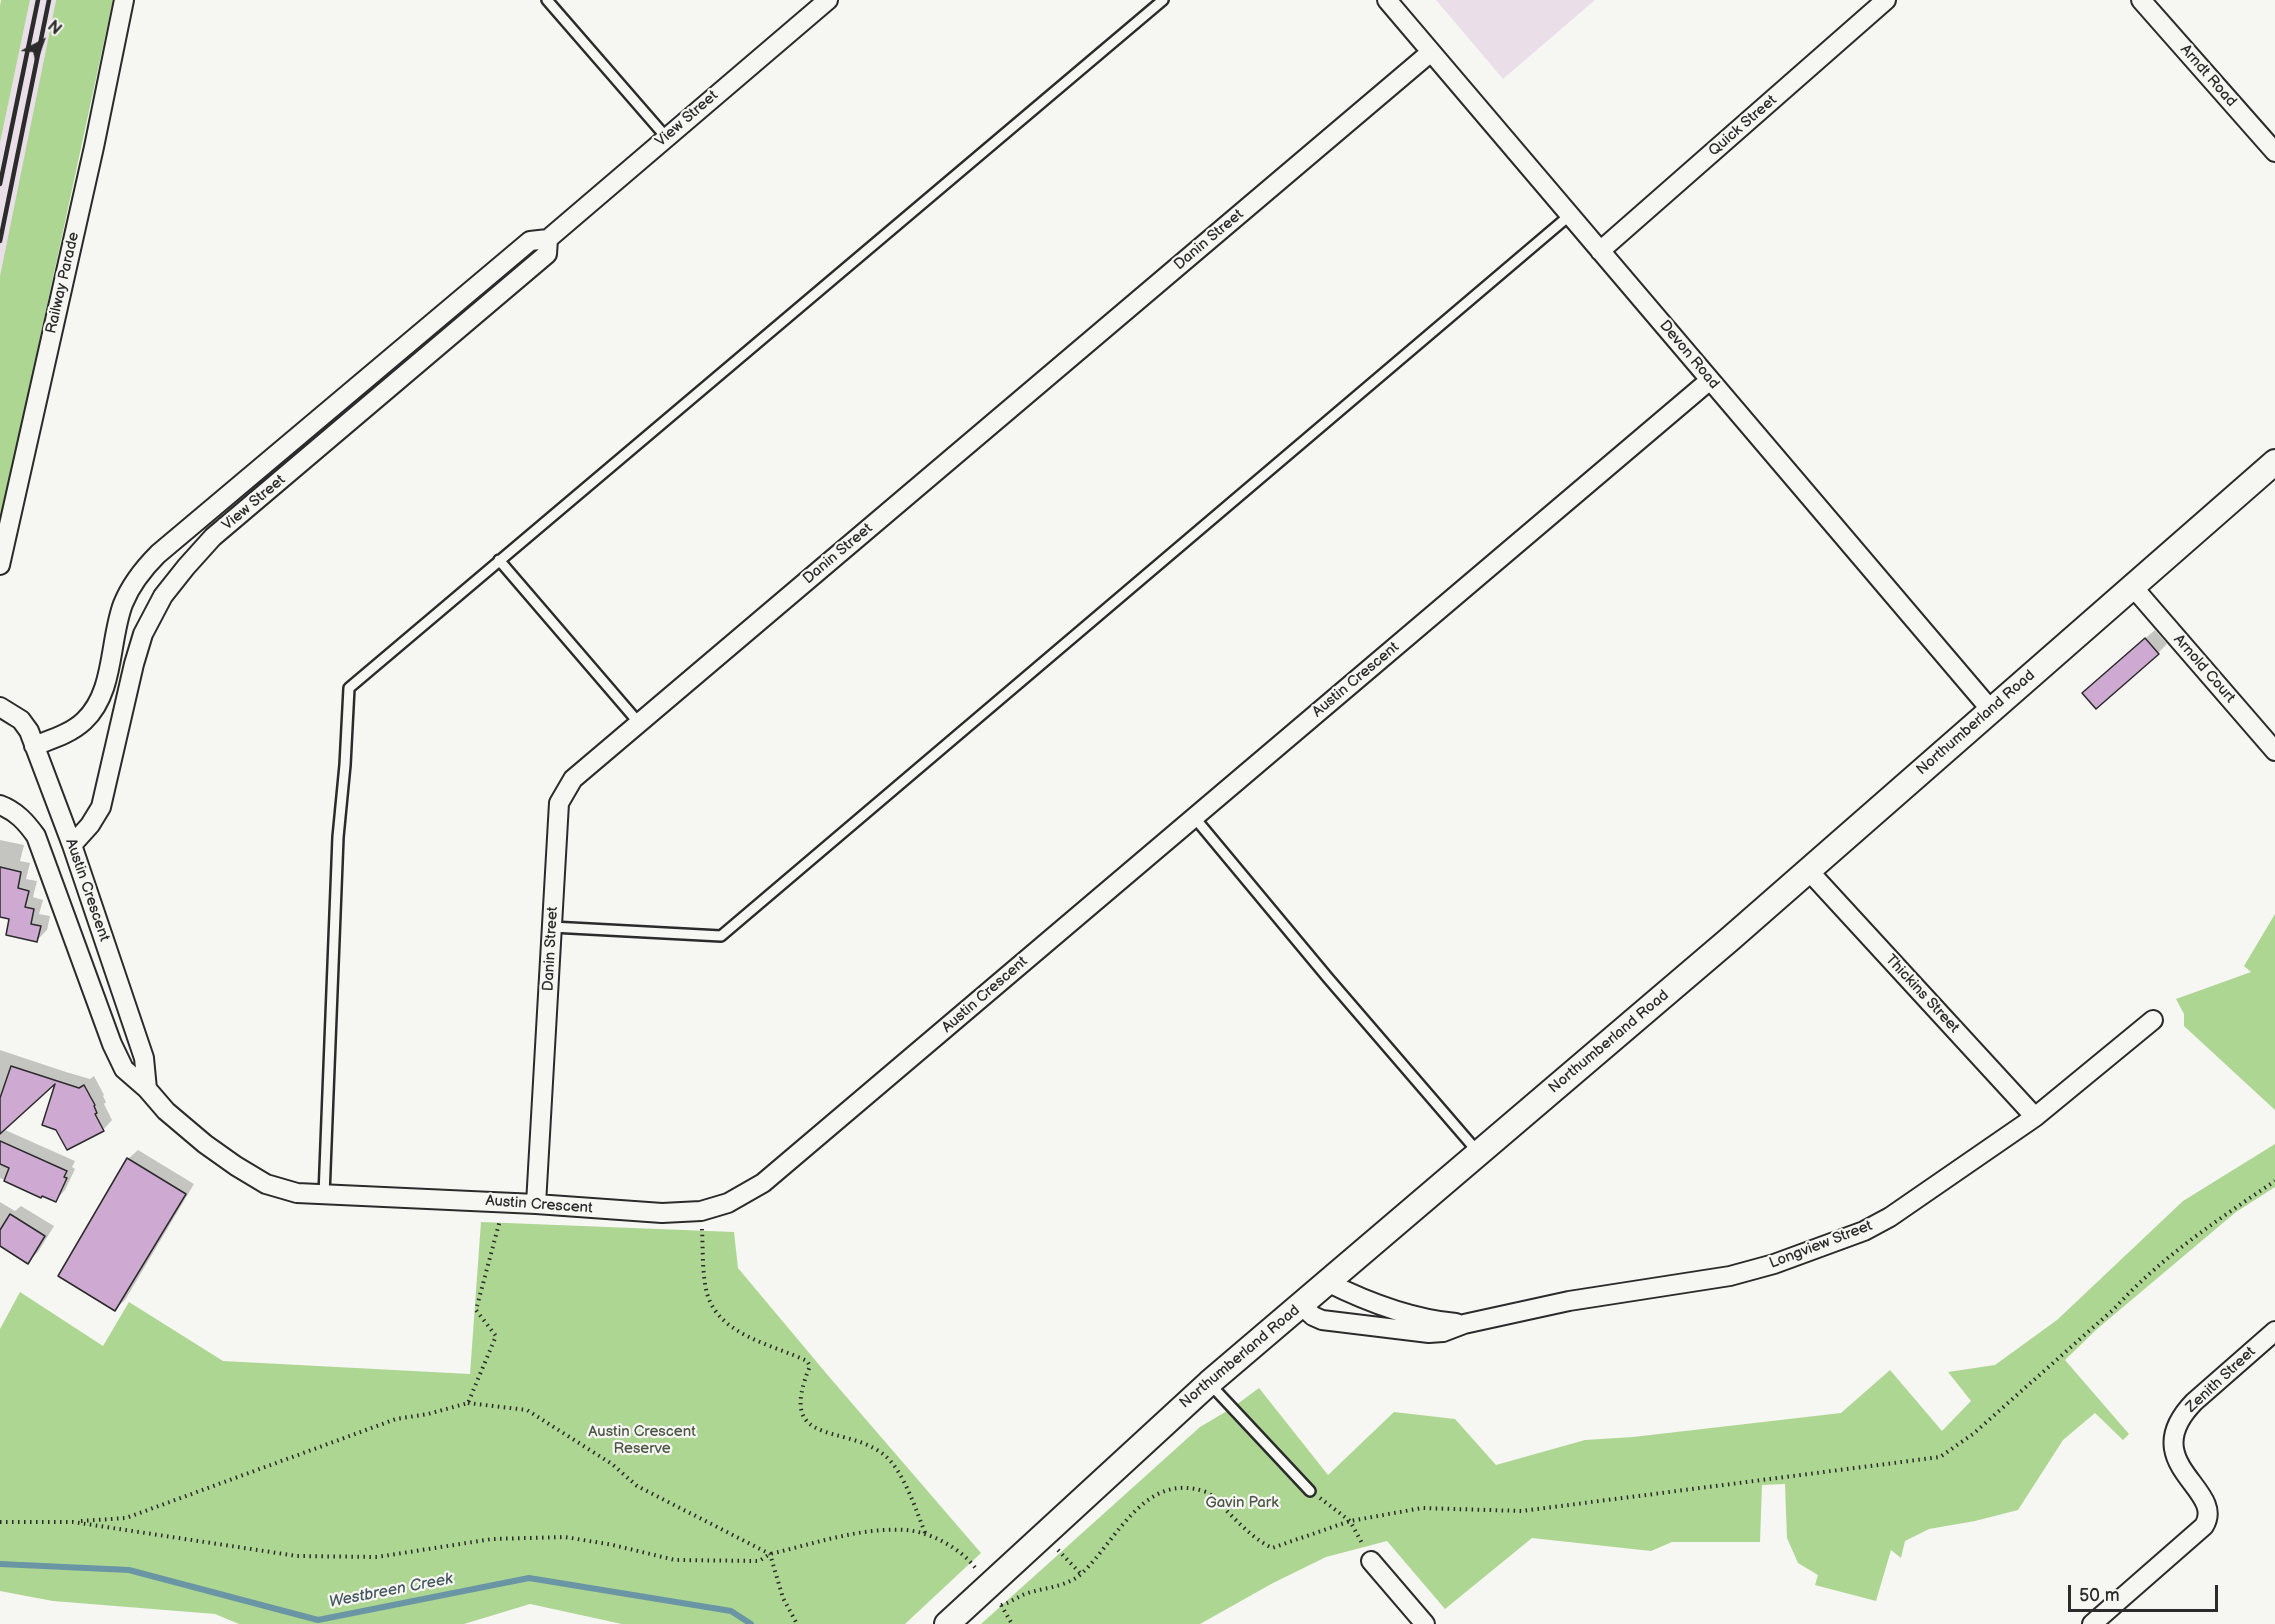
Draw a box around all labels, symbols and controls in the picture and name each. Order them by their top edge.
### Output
north arrow [12,12,72,72]
text: N [43,17,65,39]
street label: Arndt Road [2176,41,2240,111]
street label: View Street [652,87,722,151]
street label: Quick Street [1705,92,1781,160]
street label: Danin Street [1171,206,1247,274]
street label: Railway Parade [43,230,83,336]
street label: Devon Road [1655,317,1723,393]
street label: View Street [219,471,289,535]
street label: Danin Street [800,520,876,588]
street label: Arnold Court [2169,631,2239,707]
street label: Austin Crescent [1309,639,1403,721]
street label: Northumberland Road [1913,667,2039,779]
street label: Austin Crescent [61,836,113,944]
street label: Danin Street [540,906,562,992]
street label: Thickins Street [1881,951,1963,1037]
street label: Austin Crescent [939,953,1031,1037]
street label: Northumberland Road [1545,987,1673,1097]
street label: Austin Crescent [485,1192,593,1218]
street label: Longview Street [1767,1217,1875,1273]
street label: Northumberland Road [1176,1302,1304,1412]
street label: Zenith Street [2183,1343,2259,1417]
park label: Austin Crescent Reserve [588,1423,696,1458]
park label: Gavin Park [1205,1494,1279,1512]
water label: Westbreen Creek [327,1570,455,1612]
scale bar [2071,1573,2221,1611]
text: 50 m [2079,1585,2120,1606]

